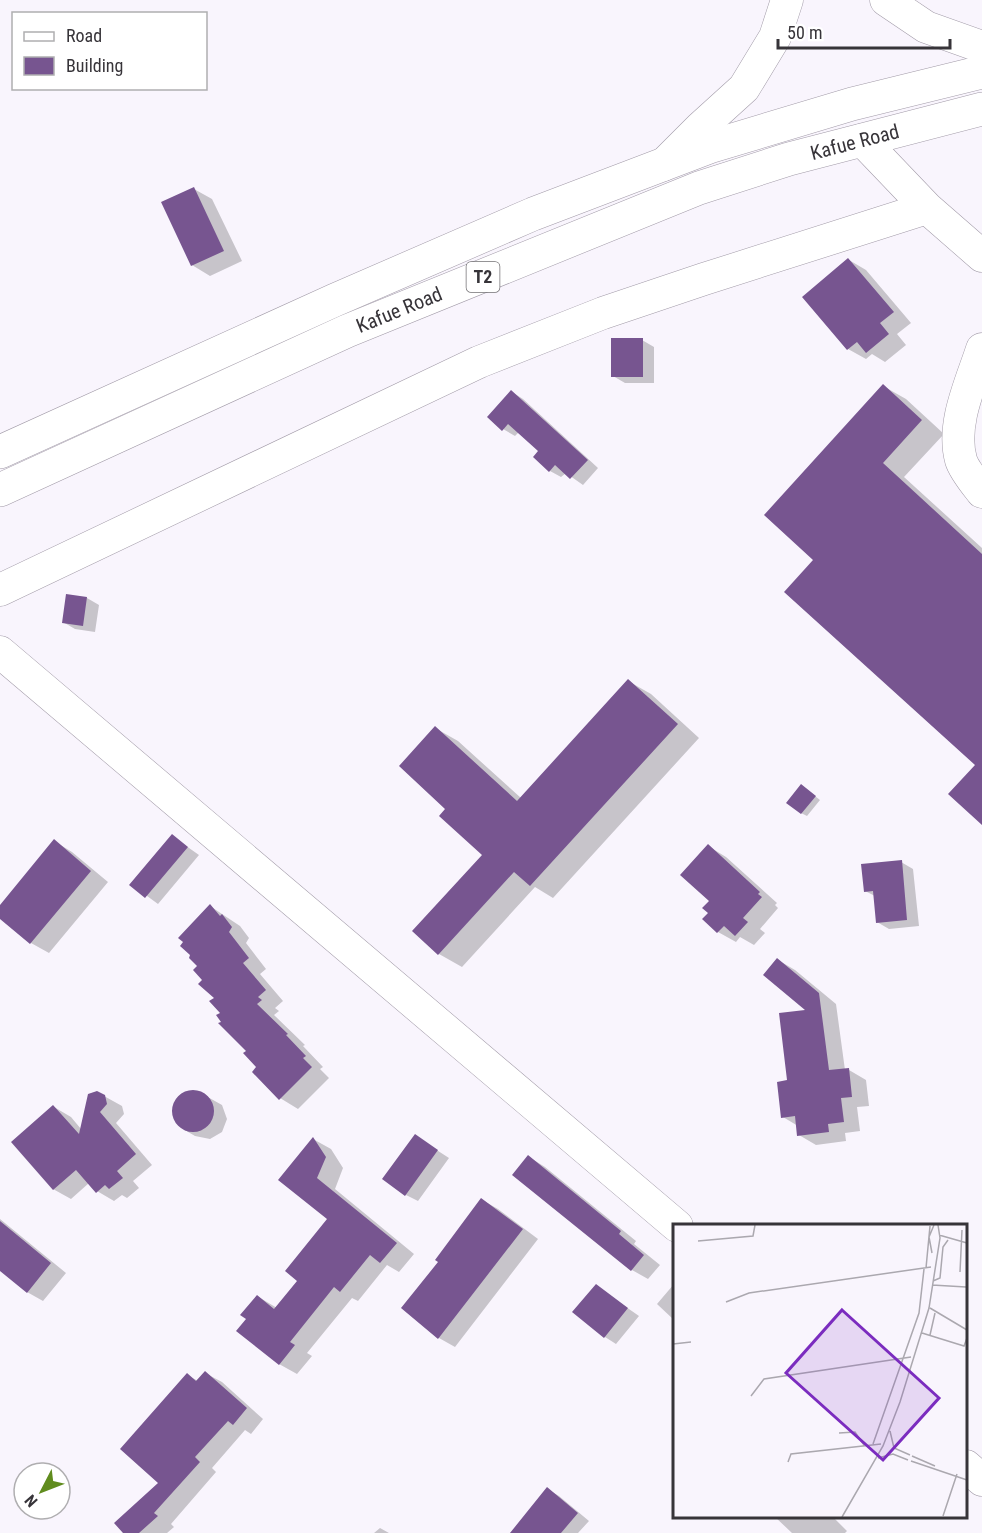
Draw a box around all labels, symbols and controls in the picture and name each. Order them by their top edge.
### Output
legend [12,12,207,90]
scale bar [778,12,950,50]
text: 50 m [787,22,822,43]
text: Road [66,25,102,46]
text: Building [66,55,123,76]
street label: Kafue Road [808,119,902,165]
road number: T2 [466,262,500,292]
street label: Kafue Road [353,282,446,338]
inset map [673,1224,967,1518]
north arrow [12,1461,72,1521]
text: N [21,1491,42,1511]

